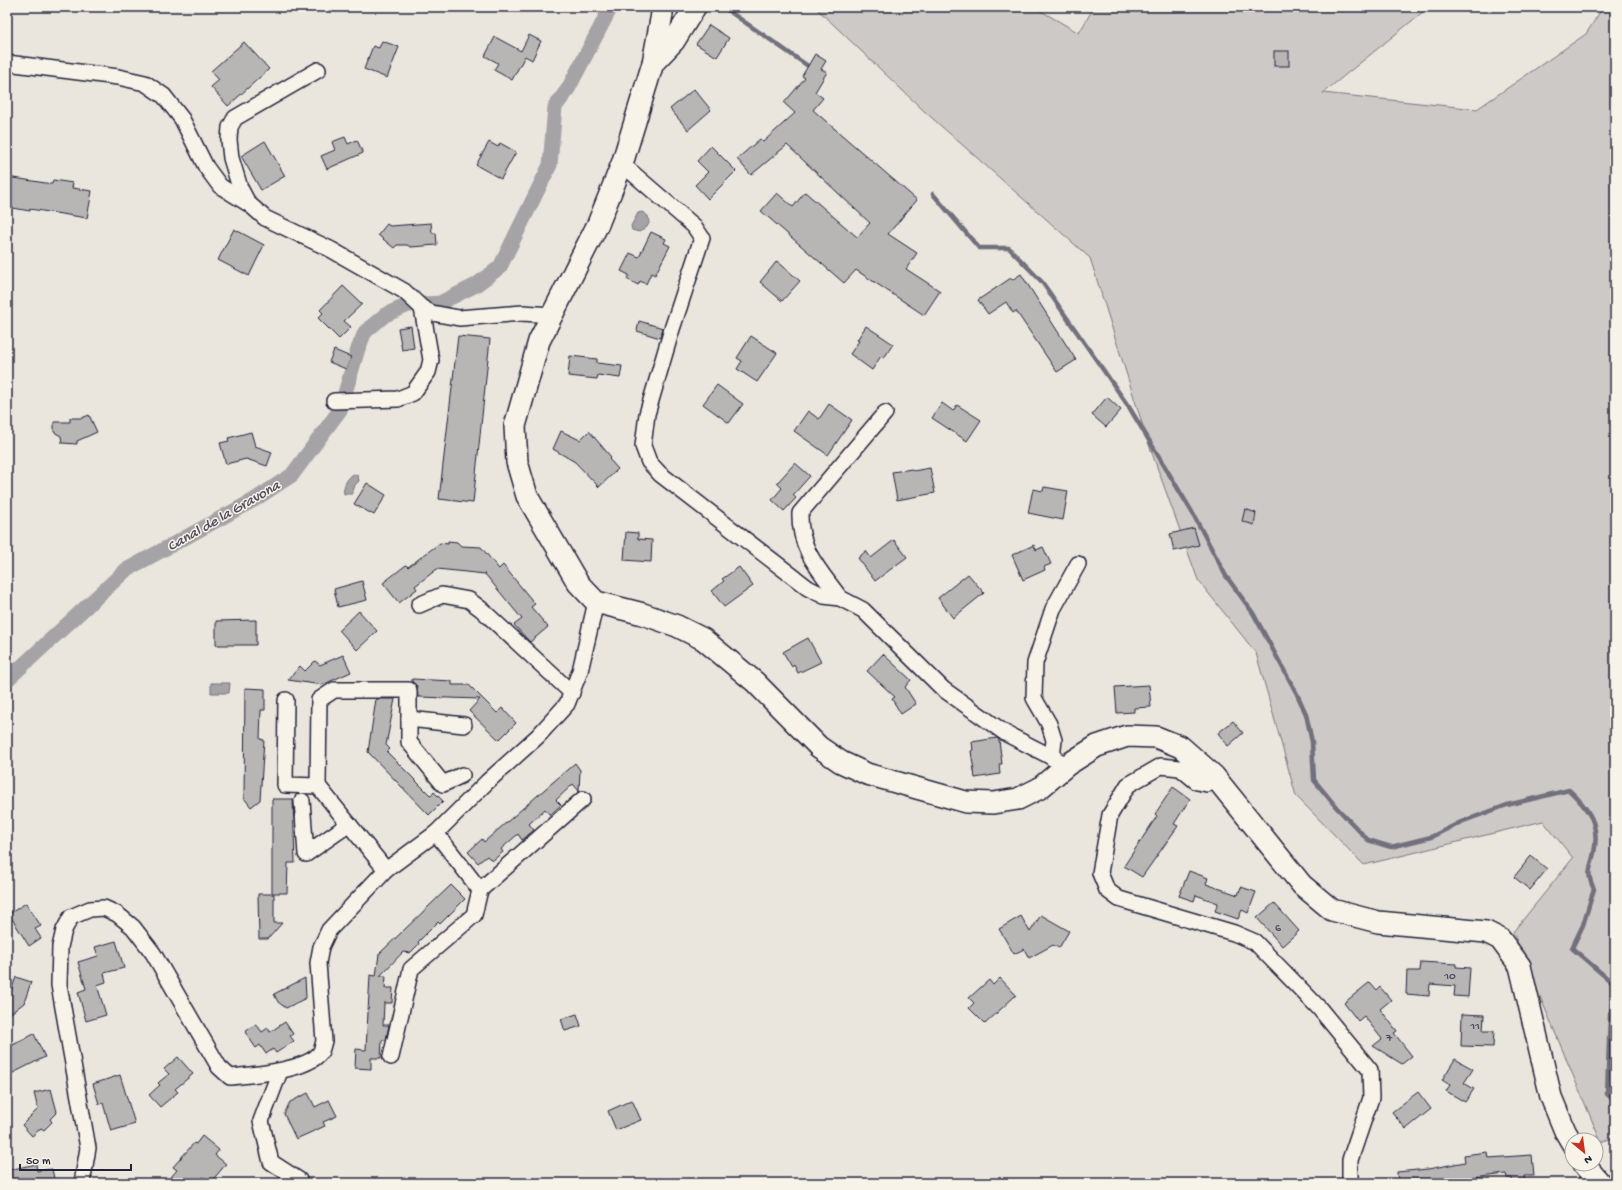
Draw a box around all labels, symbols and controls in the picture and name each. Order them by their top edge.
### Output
water label: Canal de la Gravona [165,476,285,556]
house number: 6 [1275,922,1282,936]
house number: 10 [1443,970,1456,984]
house number: 11 [1469,1020,1480,1034]
house number: 7 [1385,1032,1393,1046]
north arrow [1564,1132,1604,1172]
scale bar [20,1146,131,1172]
text: N [1582,1152,1594,1166]
text: 50 m [26,1155,51,1169]

